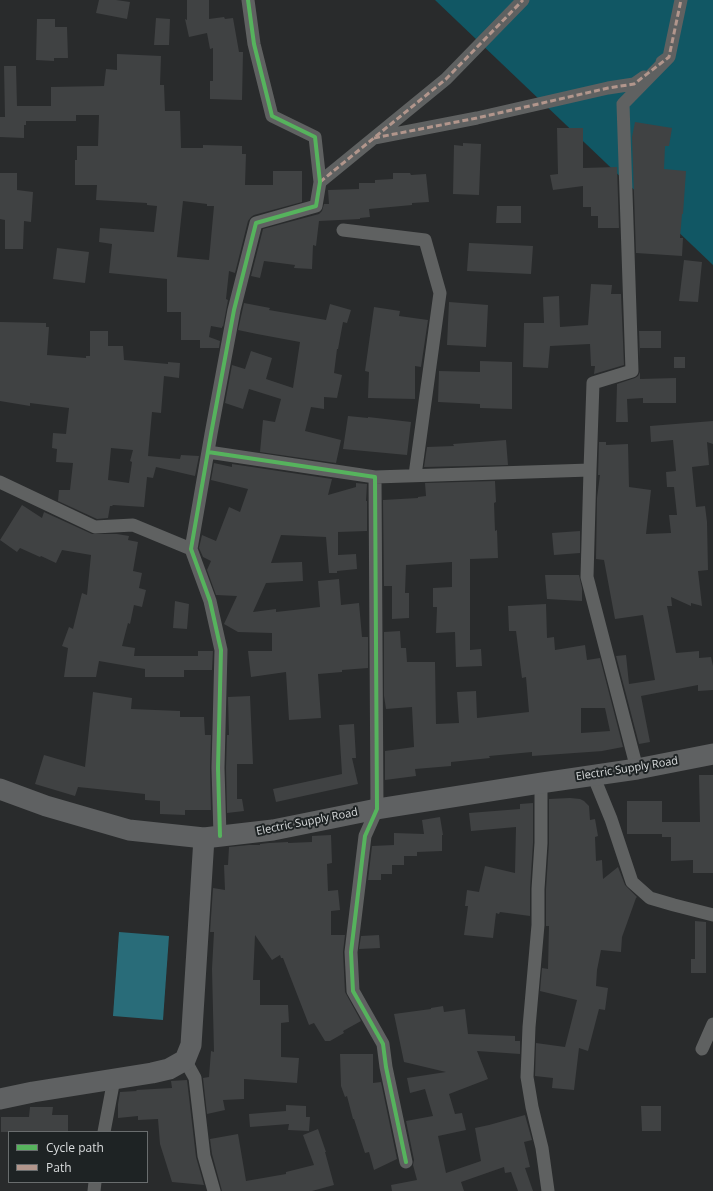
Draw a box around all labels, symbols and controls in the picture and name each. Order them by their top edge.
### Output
street label: Electric Supply Road [575,754,679,784]
street label: Electric Supply Road [255,806,359,838]
legend [8,1131,148,1183]
text: Cycle path [46,1139,104,1156]
text: Path [46,1159,72,1176]

